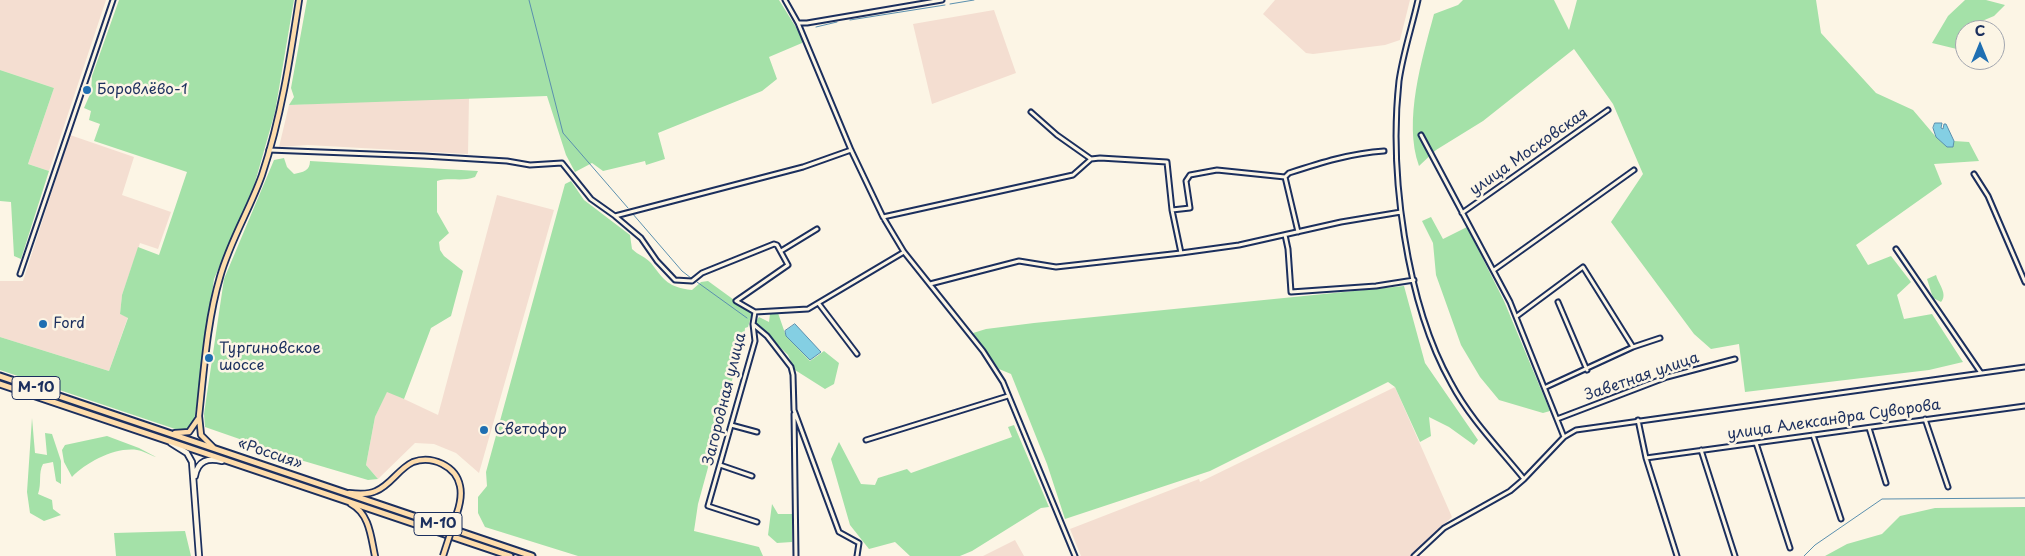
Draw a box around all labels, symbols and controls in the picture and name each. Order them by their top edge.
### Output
north arrow [1955,20,2005,70]
text: С [1975,20,1985,41]
place label: Боровлёво-1 [97,81,188,99]
marker: Боровлёво-1 [81,84,93,96]
street label: улица Московская [1466,104,1592,200]
place label: Ford [53,315,85,333]
marker: Ford [37,318,49,330]
street label: Загородная улица [700,331,750,467]
place label: Тургиновское шоссе [219,340,321,375]
street label: Заветная улица [1583,349,1701,405]
marker: Тургиновское шоссе [203,352,215,364]
road number: М-10 [12,376,60,399]
street label: улица Александра Суворова [1726,396,1942,444]
place label: Светофор [494,421,567,439]
marker: Светофор [478,424,490,436]
street label: «Россия» [235,435,305,473]
road number: М-10 [414,512,462,536]

